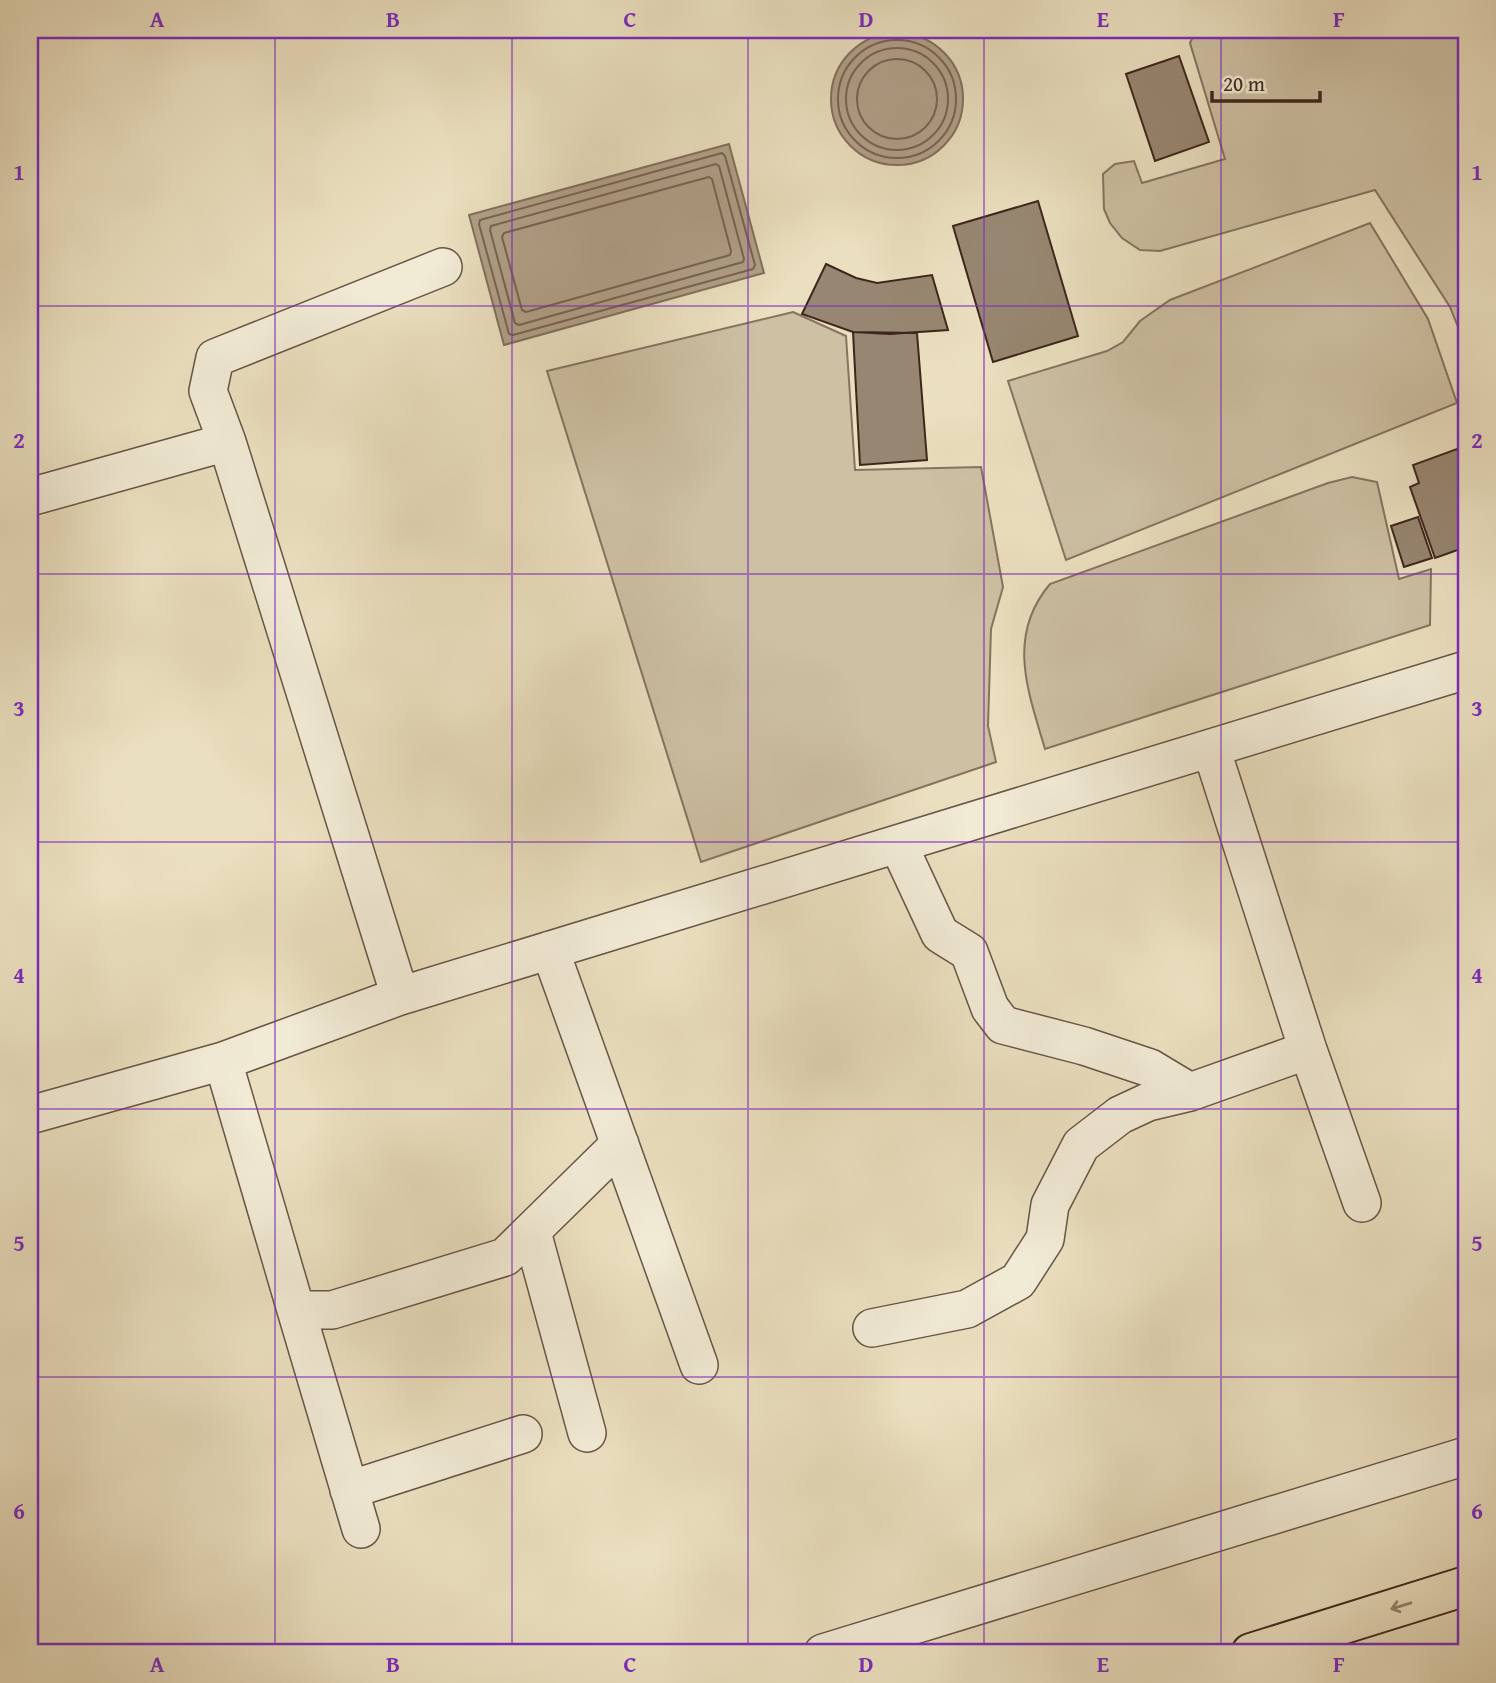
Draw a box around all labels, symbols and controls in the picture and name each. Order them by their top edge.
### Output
text: A [150,2,165,35]
text: B [386,2,400,35]
text: C [623,2,637,35]
text: D [859,2,874,35]
text: E [1097,2,1109,35]
text: F [1333,2,1345,35]
scale bar [1212,60,1321,104]
text: 20 m [1223,68,1265,99]
text: 1 [13,155,25,188]
text: 1 [1471,155,1483,188]
text: 2 [13,423,25,456]
text: 2 [1471,423,1483,456]
text: 3 [13,691,25,724]
text: 3 [1471,691,1483,724]
text: 4 [13,958,25,991]
text: 4 [1471,958,1483,991]
text: 5 [13,1226,25,1259]
text: 5 [1471,1226,1483,1259]
text: 6 [13,1494,25,1527]
text: 6 [1471,1494,1483,1527]
one-way arrow [1390,1601,1412,1614]
text: A [150,1647,165,1680]
text: B [386,1647,400,1680]
text: C [623,1647,637,1680]
text: D [859,1647,874,1680]
text: E [1097,1647,1109,1680]
text: F [1333,1647,1345,1680]

